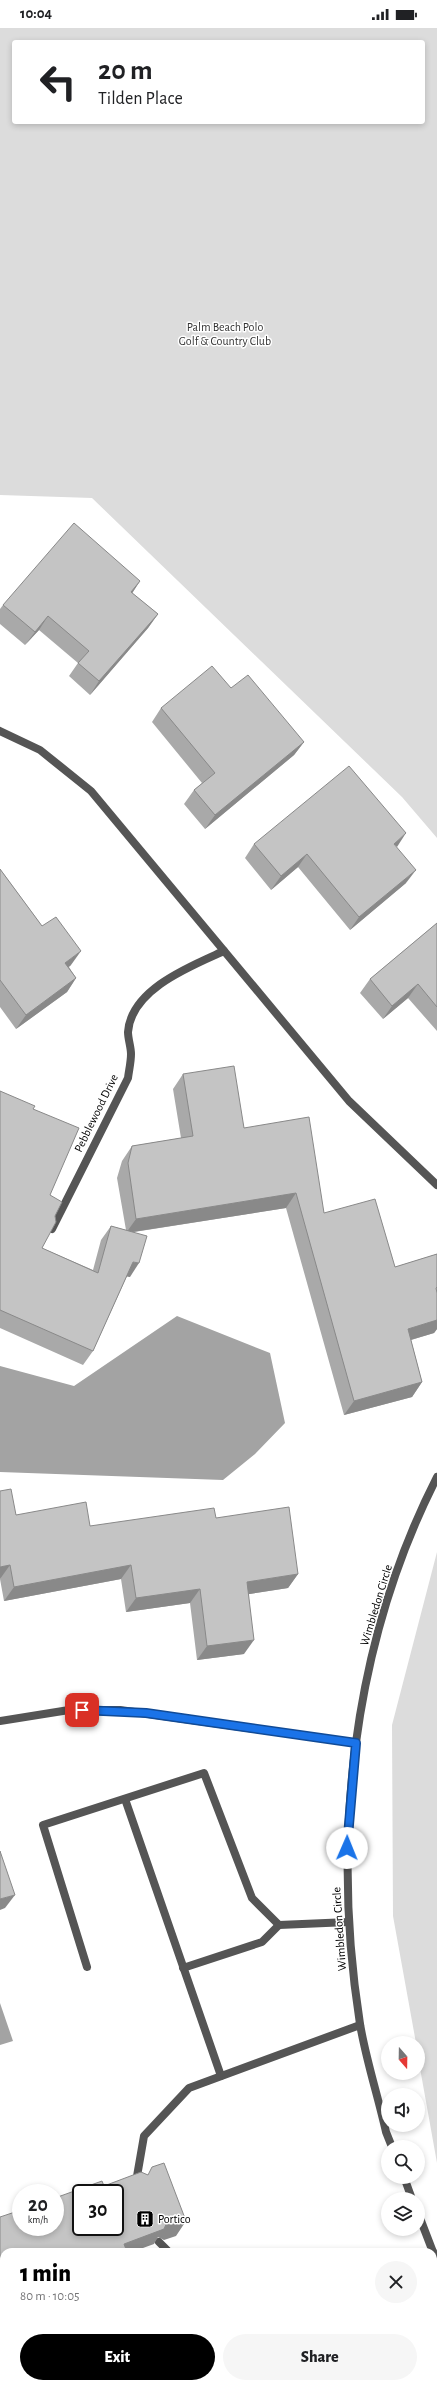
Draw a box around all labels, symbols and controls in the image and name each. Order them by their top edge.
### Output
text: 10:04 [20,6,52,21]
icon: left [32,56,84,108]
text: 20 m [98,57,153,85]
text: Tilden Place [98,90,183,108]
park label: Palm Beach Polo Golf & Country Club [179,321,271,348]
street label: Pebblewood Drive [72,1072,120,1154]
street label: Wimbledon Circle [358,1563,394,1647]
pin [65,1693,99,1727]
icon: arrive [71,1699,93,1721]
position arrow [326,1827,368,1869]
street label: Wimbledon Circle [330,1887,348,1971]
north arrow [381,2036,425,2080]
map controls [381,2036,425,2236]
button: sound [381,2088,425,2132]
button: search [381,2140,425,2184]
speed limit sign: 30 [72,2184,124,2236]
button: layers [381,2192,425,2236]
text: 20 [28,2195,48,2215]
building icon: Portico [135,2209,155,2229]
place label: Portico [158,2213,191,2225]
text: km/h [28,2215,48,2225]
button: close [375,2261,417,2303]
text: 1 min [20,2262,71,2286]
text: 80 m · 10:05 [20,2290,79,2303]
button: Exit [20,2334,215,2380]
button: Share [223,2334,417,2380]

